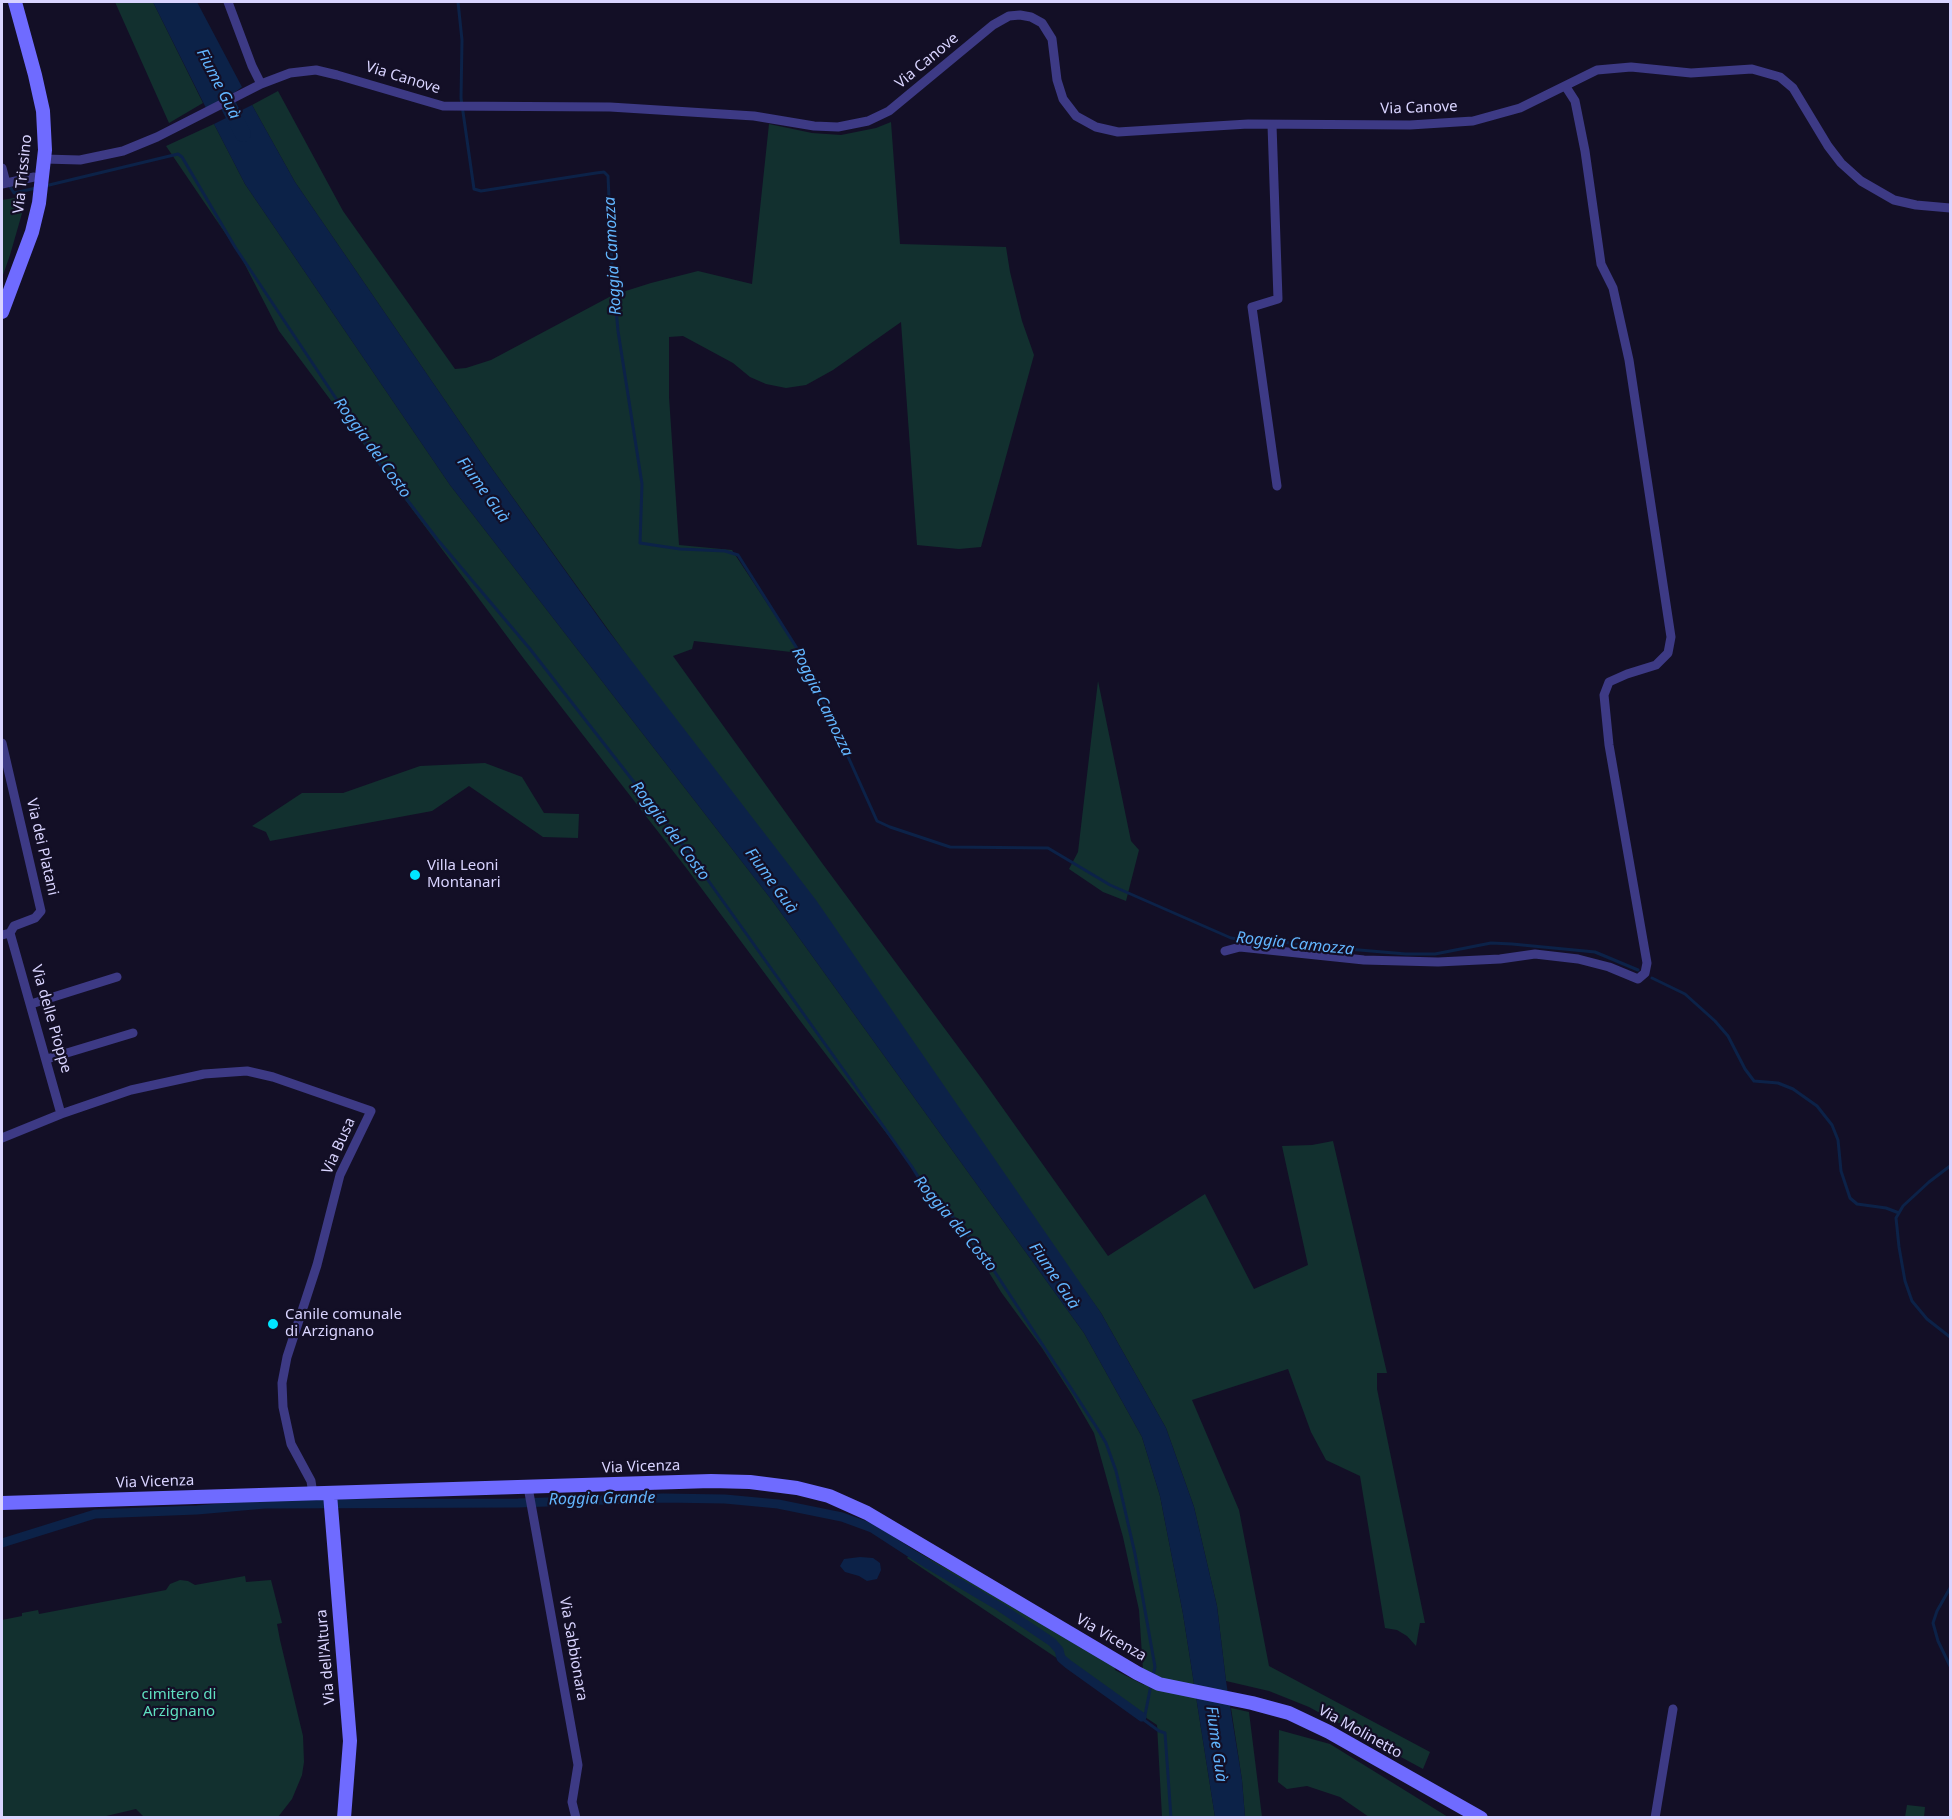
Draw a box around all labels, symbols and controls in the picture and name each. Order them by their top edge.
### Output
street label: Via Canove [892,29,962,93]
water label: Fiume Guà [192,46,244,122]
street label: Via Canove [363,58,443,98]
street label: Via Canove [1380,98,1458,118]
street label: Via Trissino [10,134,36,214]
water label: Roggia Camozza [600,196,626,316]
water label: Roggia del Costo [329,394,415,502]
water label: Fiume Guà [453,453,513,527]
water label: Roggia Camozza [787,644,857,760]
water label: Roggia del Costo [626,778,714,884]
street label: Via dei Platani [22,797,62,897]
water label: Fiume Guà [741,844,801,918]
place label: Villa Leoni Montanari [427,857,501,892]
marker: Villa Leoni Montanari [408,868,422,882]
water label: Roggia Camozza [1235,928,1355,960]
street label: Via delle Pioppe [27,963,75,1075]
street label: Via Busa [319,1115,359,1177]
water label: Roggia del Costo [909,1172,1001,1276]
water label: Fiume Guà [1025,1239,1083,1313]
place label: Canile comunale di Arzignano [285,1306,402,1341]
marker: Canile comunale di Arzignano [266,1317,280,1331]
street label: Via Vicenza [601,1457,681,1477]
street label: Via Vicenza [115,1472,195,1492]
water label: Roggia Grande [549,1488,655,1510]
street label: Via Sabbionara [555,1596,591,1702]
street label: Via dell'Altura [313,1609,339,1705]
street label: Via Vicenza [1073,1611,1149,1665]
park label: cimitero di Arzignano [142,1686,216,1721]
street label: Via Molinetto [1315,1702,1405,1762]
water label: Fiume Guà [1201,1705,1231,1783]

